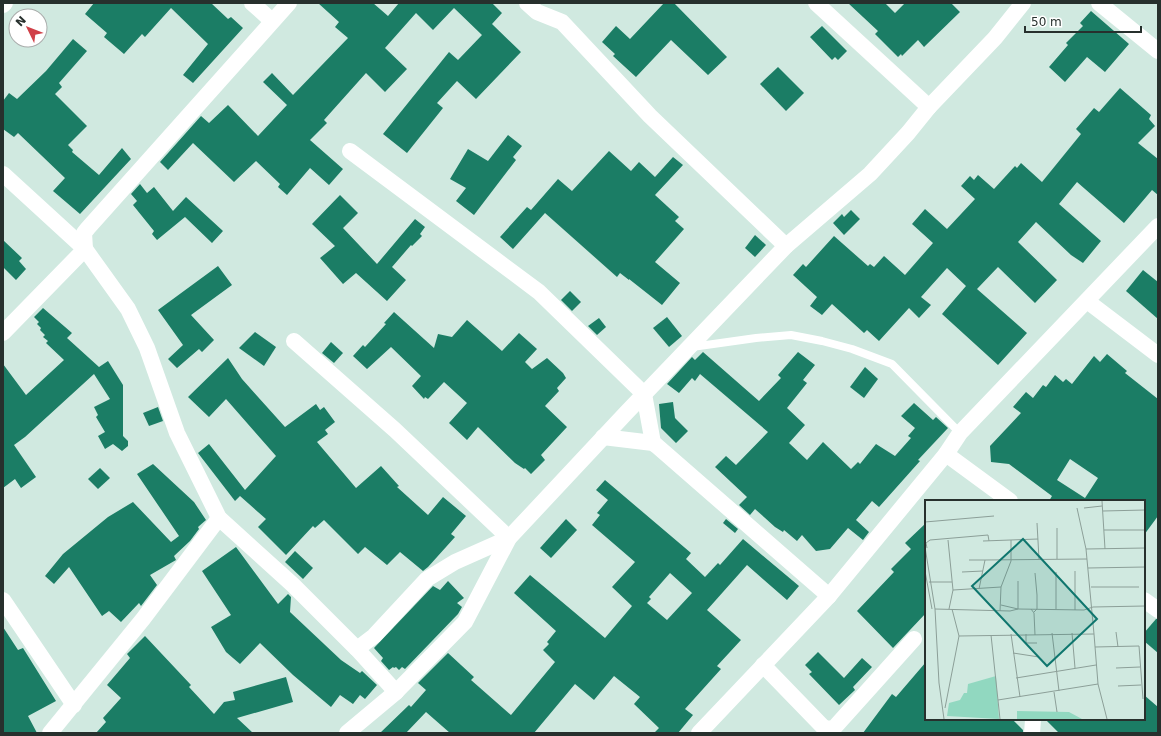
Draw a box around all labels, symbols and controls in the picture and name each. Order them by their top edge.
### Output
north arrow [8,8,48,48]
scale bar [1025,8,1141,34]
text: N [13,14,29,29]
text: 50 m [1031,15,1062,29]
inset map [925,500,1145,720]

